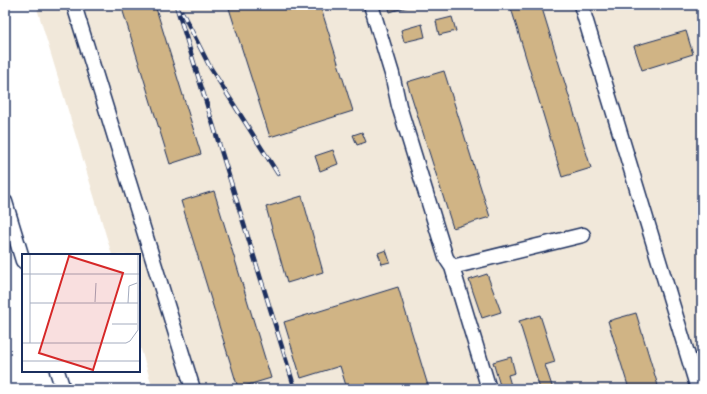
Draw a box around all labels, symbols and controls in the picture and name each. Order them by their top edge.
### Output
inset map [22,254,140,372]

